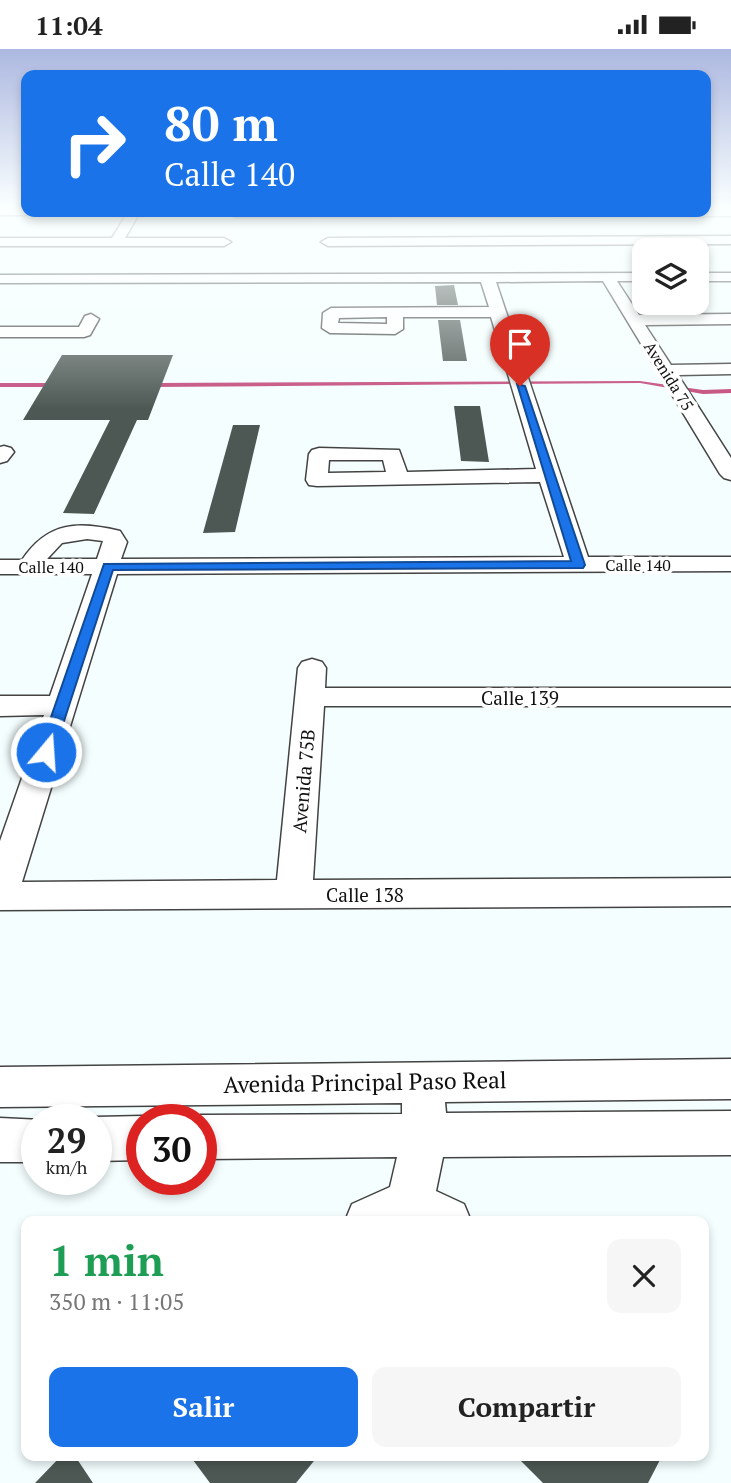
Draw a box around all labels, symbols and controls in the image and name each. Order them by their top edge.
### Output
text: 11:04 [35,8,103,42]
text: 80 m [164,90,278,155]
icon: right [49,98,140,189]
text: Calle 140 [164,153,295,195]
map controls [632,238,709,315]
button: layers [632,238,709,315]
pin [490,314,550,386]
icon: arrive [501,325,539,363]
street label: Avenida 75 [639,337,699,415]
street label: Calle 140 [605,554,671,576]
street label: Calle 140 [18,556,84,578]
street label: Calle 139 [481,685,559,710]
position arrow [9,715,83,789]
street label: Avenida 75B [286,728,320,834]
street label: Calle 138 [326,882,404,907]
street label: Avenida Principal Paso Real [223,1064,507,1100]
speed limit sign: 30 [126,1104,217,1195]
text: 29 [47,1117,86,1163]
text: km/h [46,1155,87,1179]
text: 1 min [49,1232,164,1288]
button: close [607,1239,681,1313]
text: 350 m · 11:05 [49,1286,184,1317]
button: Salir [49,1367,358,1447]
button: Compartir [372,1367,681,1447]

